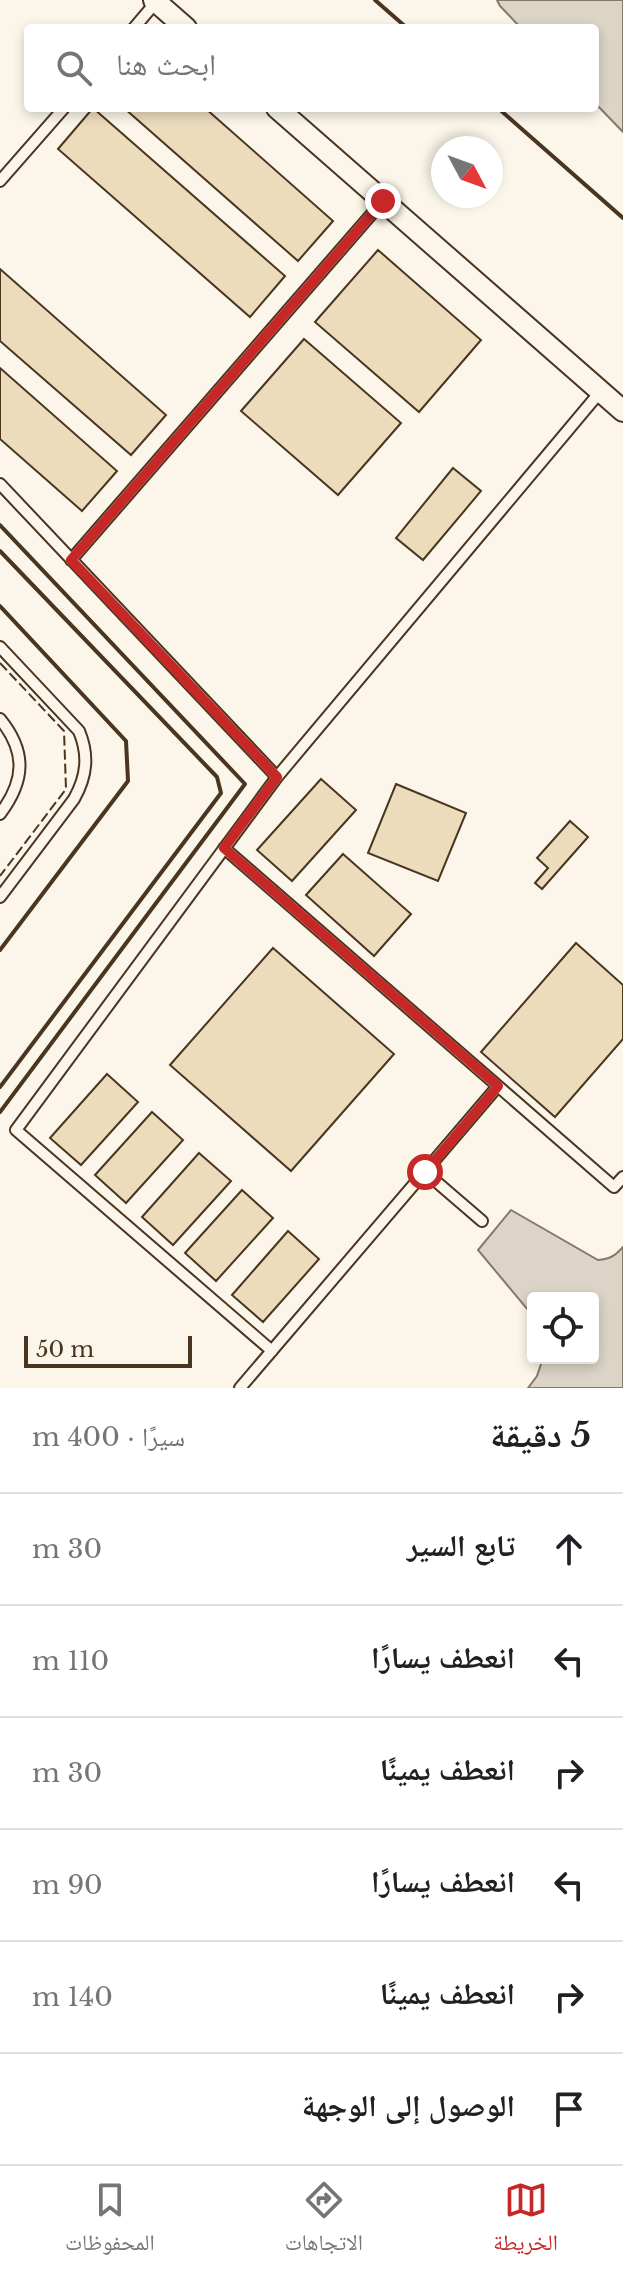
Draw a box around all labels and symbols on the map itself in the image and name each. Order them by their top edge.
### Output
north arrow [431,136,503,208]
route end [365,183,401,219]
route start [407,1154,443,1190]
scale bar [24,1332,192,1368]

